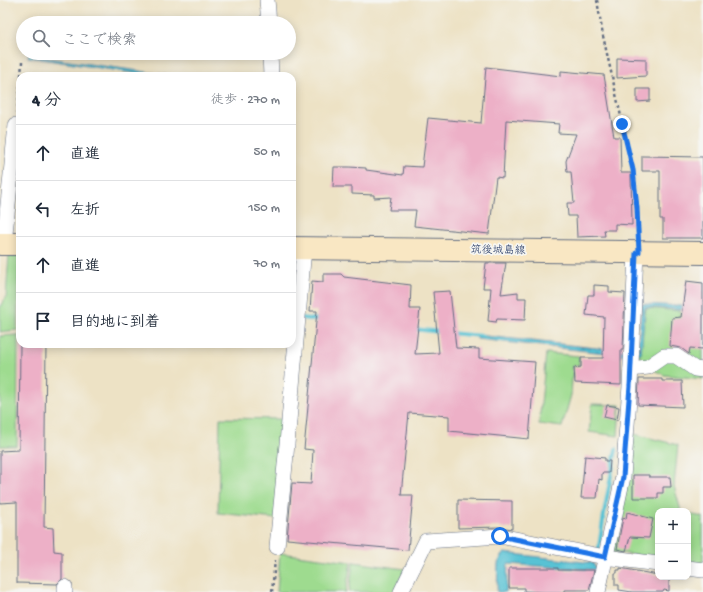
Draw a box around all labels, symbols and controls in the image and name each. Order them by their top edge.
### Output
search box [16,16,296,60]
icon: search [30,27,52,49]
text: ここで検索 [62,32,137,50]
text: 4 分 [32,92,61,112]
text: 徒歩 · 270 m [211,93,280,108]
route end [613,115,631,133]
icon: ahead [32,142,54,164]
text: 50 m [253,145,280,160]
text: 直進 [70,146,100,164]
icon: left [32,198,54,220]
text: 150 m [248,201,280,216]
text: 左折 [70,202,100,220]
street label: 筑後城島線 [470,244,526,257]
icon: ahead [32,254,54,276]
text: 70 m [254,257,280,272]
text: 直進 [70,258,100,276]
icon: arrive [32,310,54,332]
text: 目的地に到着 [70,314,160,332]
map controls [655,508,691,580]
button: + [655,508,691,544]
route start [491,527,509,545]
button: − [655,544,691,580]

